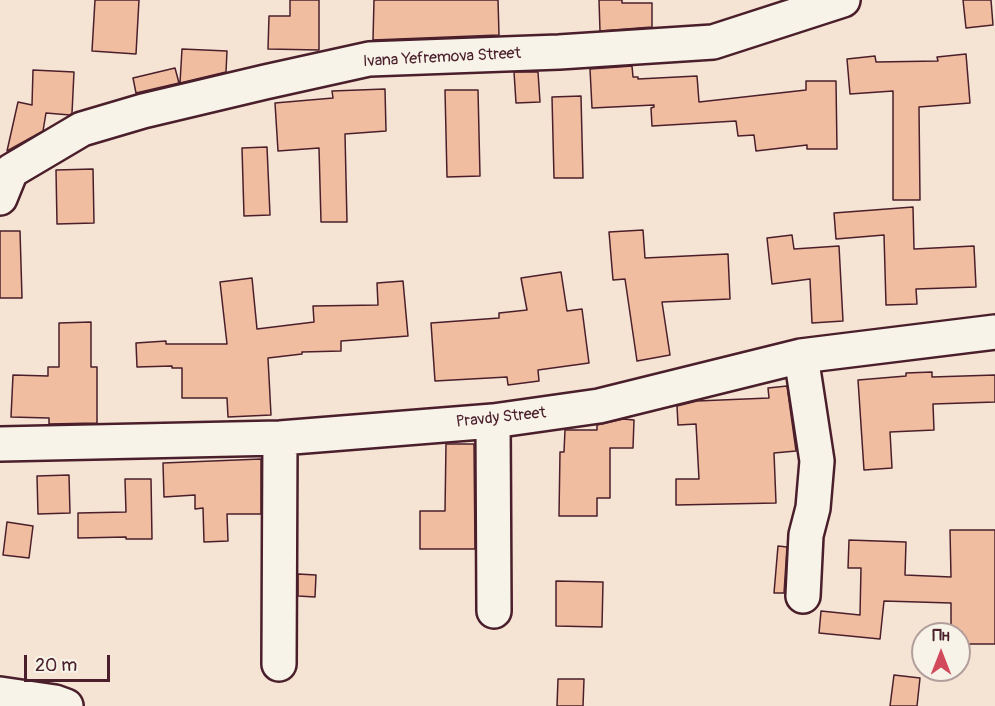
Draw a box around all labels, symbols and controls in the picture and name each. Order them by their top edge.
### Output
street label: Ivana Yefremova Street [363,44,521,72]
street label: Pravdy Street [455,404,547,432]
north arrow [911,622,971,682]
text: Пн [932,626,950,646]
scale bar [27,643,112,681]
text: 20 m [35,654,77,677]

